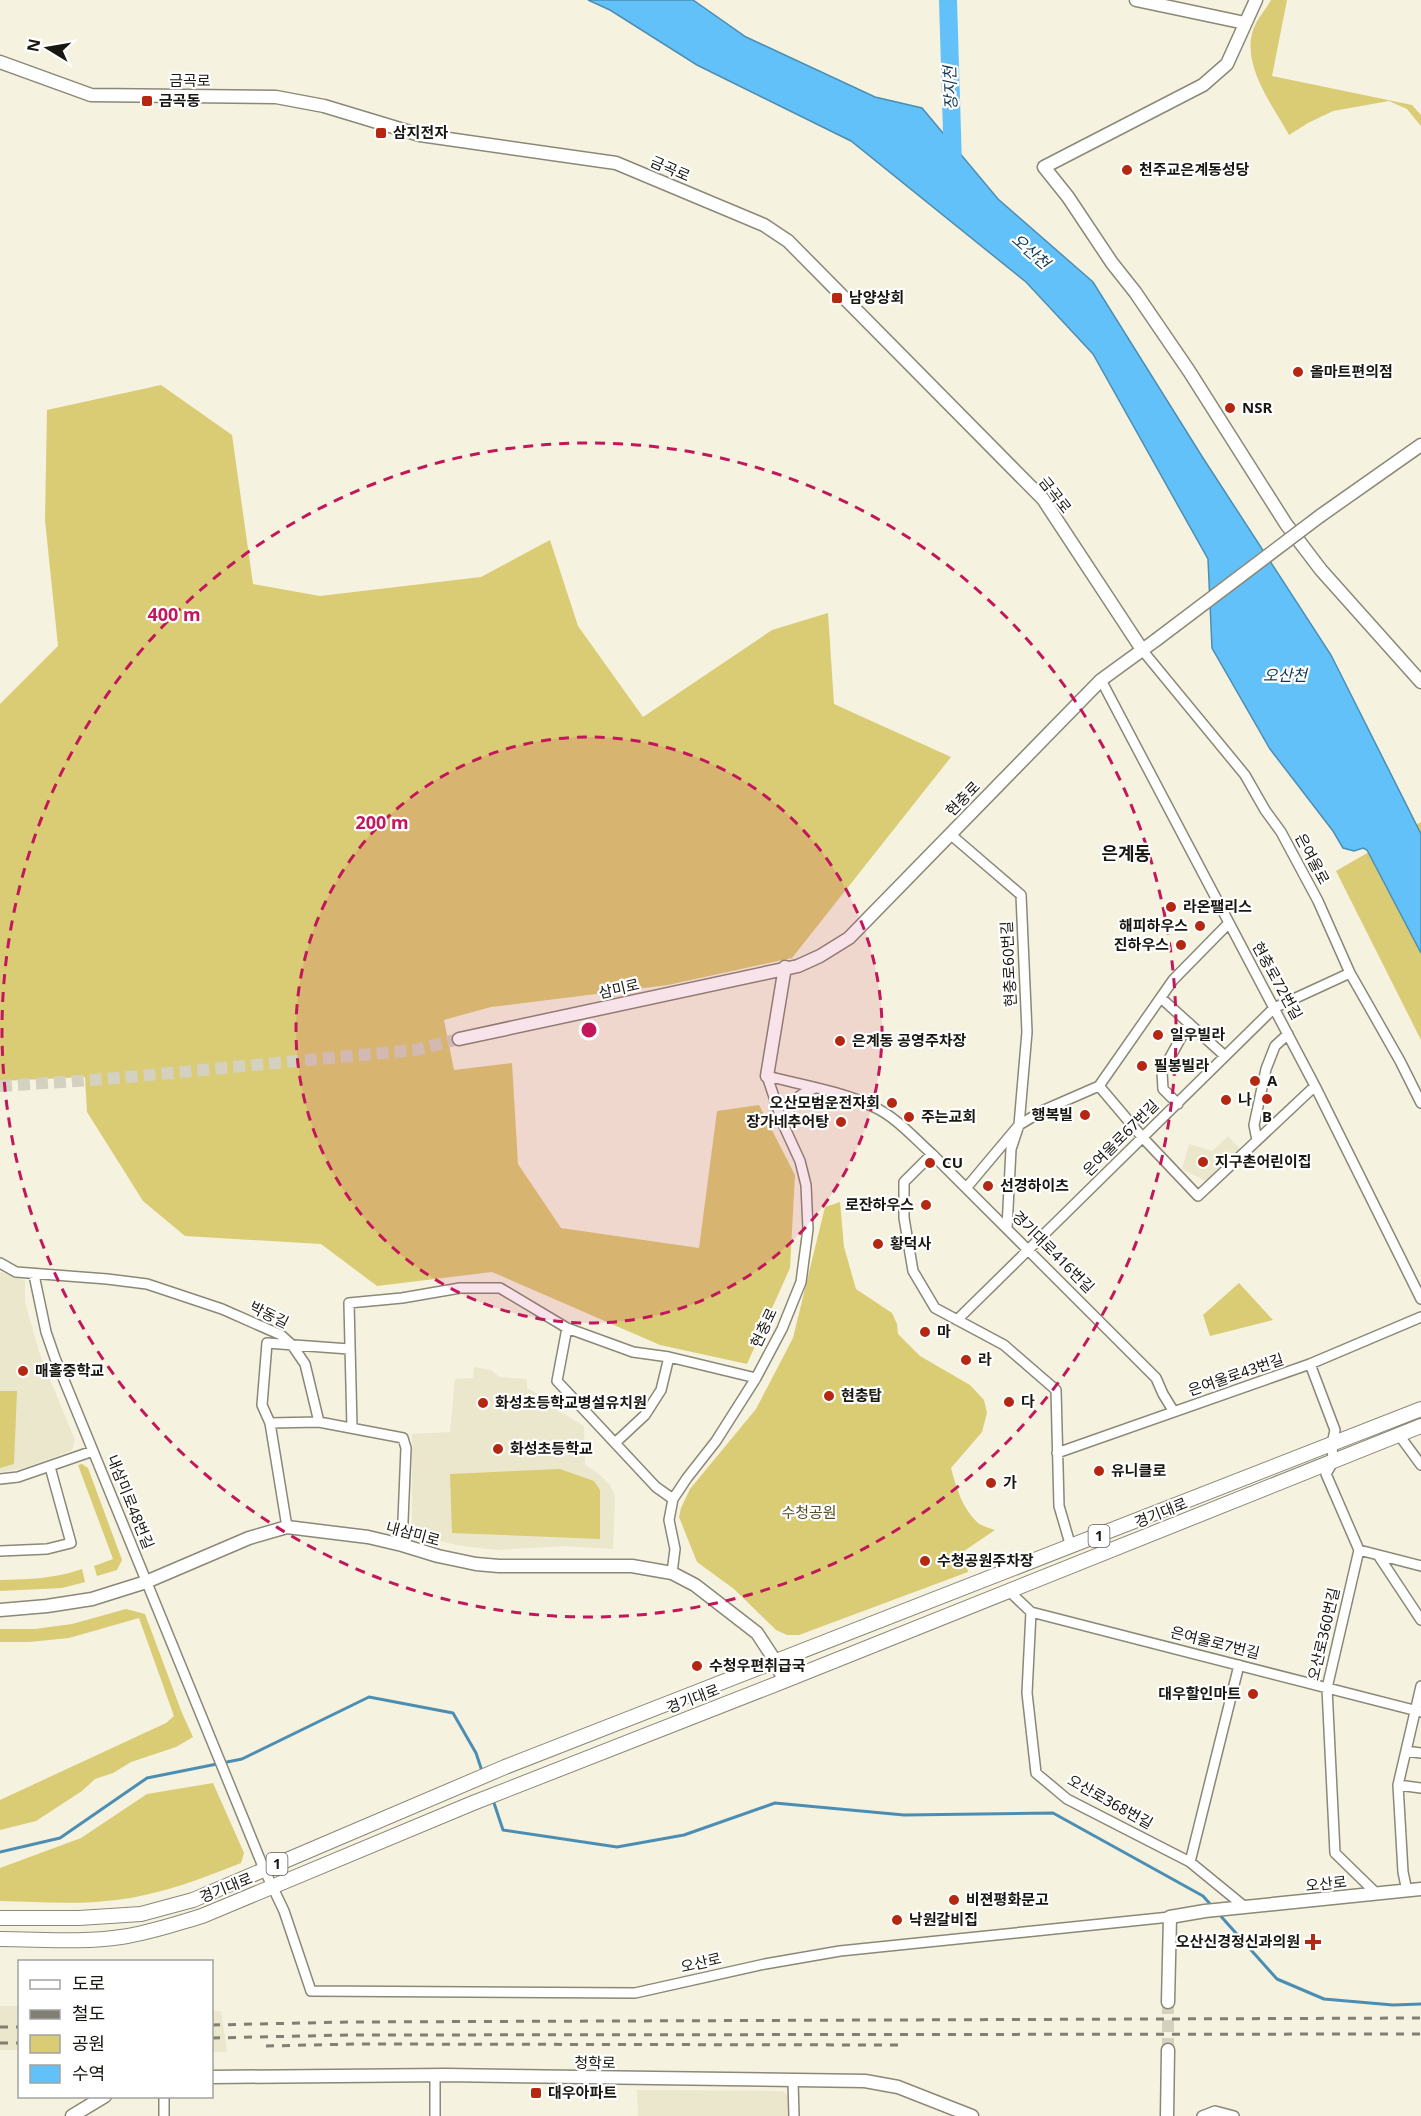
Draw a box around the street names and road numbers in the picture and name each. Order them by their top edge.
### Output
street label: 금곡로 [169,70,211,90]
street label: 금곡로 [647,151,693,185]
street label: 금곡로 [1035,472,1076,517]
street label: 현충로 [941,776,984,820]
street label: 은여울로 [1291,829,1335,888]
street label: 현충로60번길 [996,921,1020,1008]
street label: 현충로72번길 [1248,938,1308,1023]
street label: 삼미로 [596,974,641,1002]
street label: 은여울로67번길 [1078,1095,1163,1180]
street label: 경기대로416번길 [1008,1206,1099,1297]
street label: 박동길 [246,1296,292,1332]
street label: 현충로 [745,1305,781,1351]
street label: 은여울로43번길 [1185,1348,1286,1400]
street label: 내삼미로48번길 [103,1452,159,1552]
street label: 경기대로 [1131,1492,1190,1532]
street label: 내삼미로 [384,1516,443,1550]
road number: 1 [1088,1525,1110,1547]
street label: 오산로360번길 [1303,1585,1343,1682]
street label: 은여울로7번길 [1168,1621,1262,1663]
street label: 경기대로 [663,1679,722,1717]
street label: 오산로368번길 [1064,1769,1157,1833]
road number: 1 [266,1853,288,1875]
street label: 경기대로 [196,1867,255,1907]
street label: 오산로 [1304,1871,1348,1895]
street label: 오산로 [678,1948,723,1976]
street label: 청학로 [574,2052,616,2072]

